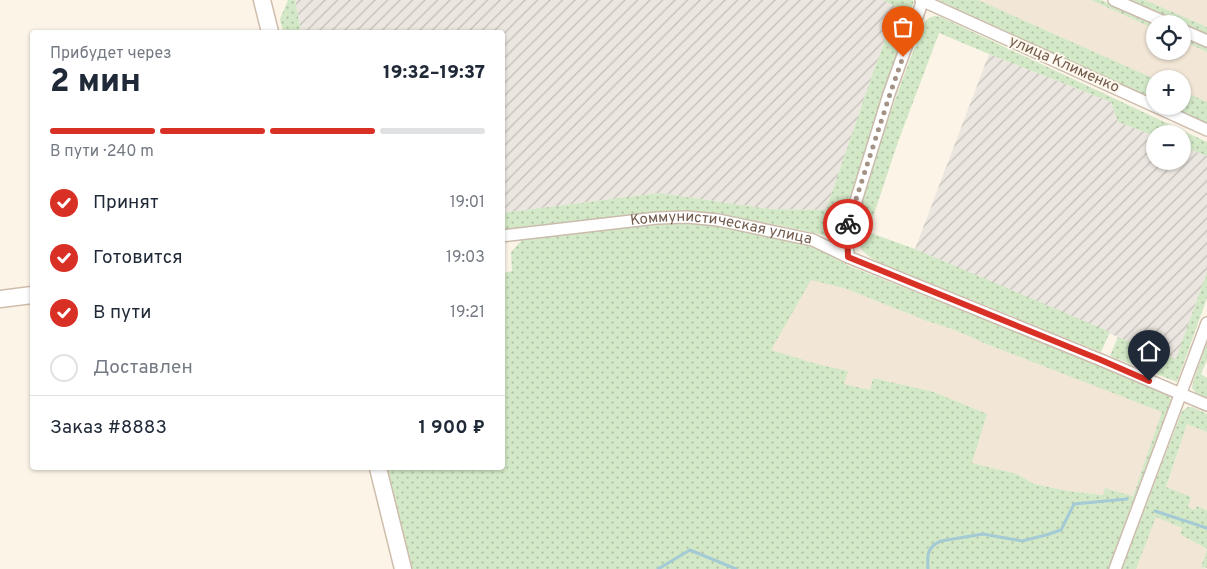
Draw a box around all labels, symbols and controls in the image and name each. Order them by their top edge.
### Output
pin [882,6,924,57]
icon: bag [889,13,917,41]
map controls [1146,15,1191,170]
button: locate [1146,15,1191,60]
street label: улица Клименко [1006,32,1122,98]
text: Прибудет через [50,44,172,64]
text: 19:32–19:37 [383,61,485,85]
text: 2 мин [50,63,141,103]
button: + [1146,70,1191,115]
button: − [1146,125,1191,170]
text: В пути · 240 m [50,142,154,162]
icon: check [50,189,78,217]
text: Принят [93,191,159,215]
text: 19:01 [450,193,485,213]
courier [823,199,873,249]
street label: Коммунистическая улица [629,207,814,249]
icon: bike [834,210,862,238]
icon: check [50,244,78,272]
text: Готовится [93,246,183,270]
text: 19:03 [446,248,485,268]
icon: check [50,299,78,327]
text: В пути [93,301,151,325]
text: 19:21 [450,303,485,323]
pin [1128,330,1170,381]
icon: home [1135,337,1163,365]
text: Доставлен [93,356,193,380]
text: Заказ #8883 [50,416,167,440]
text: 1 900 ₽ [419,416,485,440]

